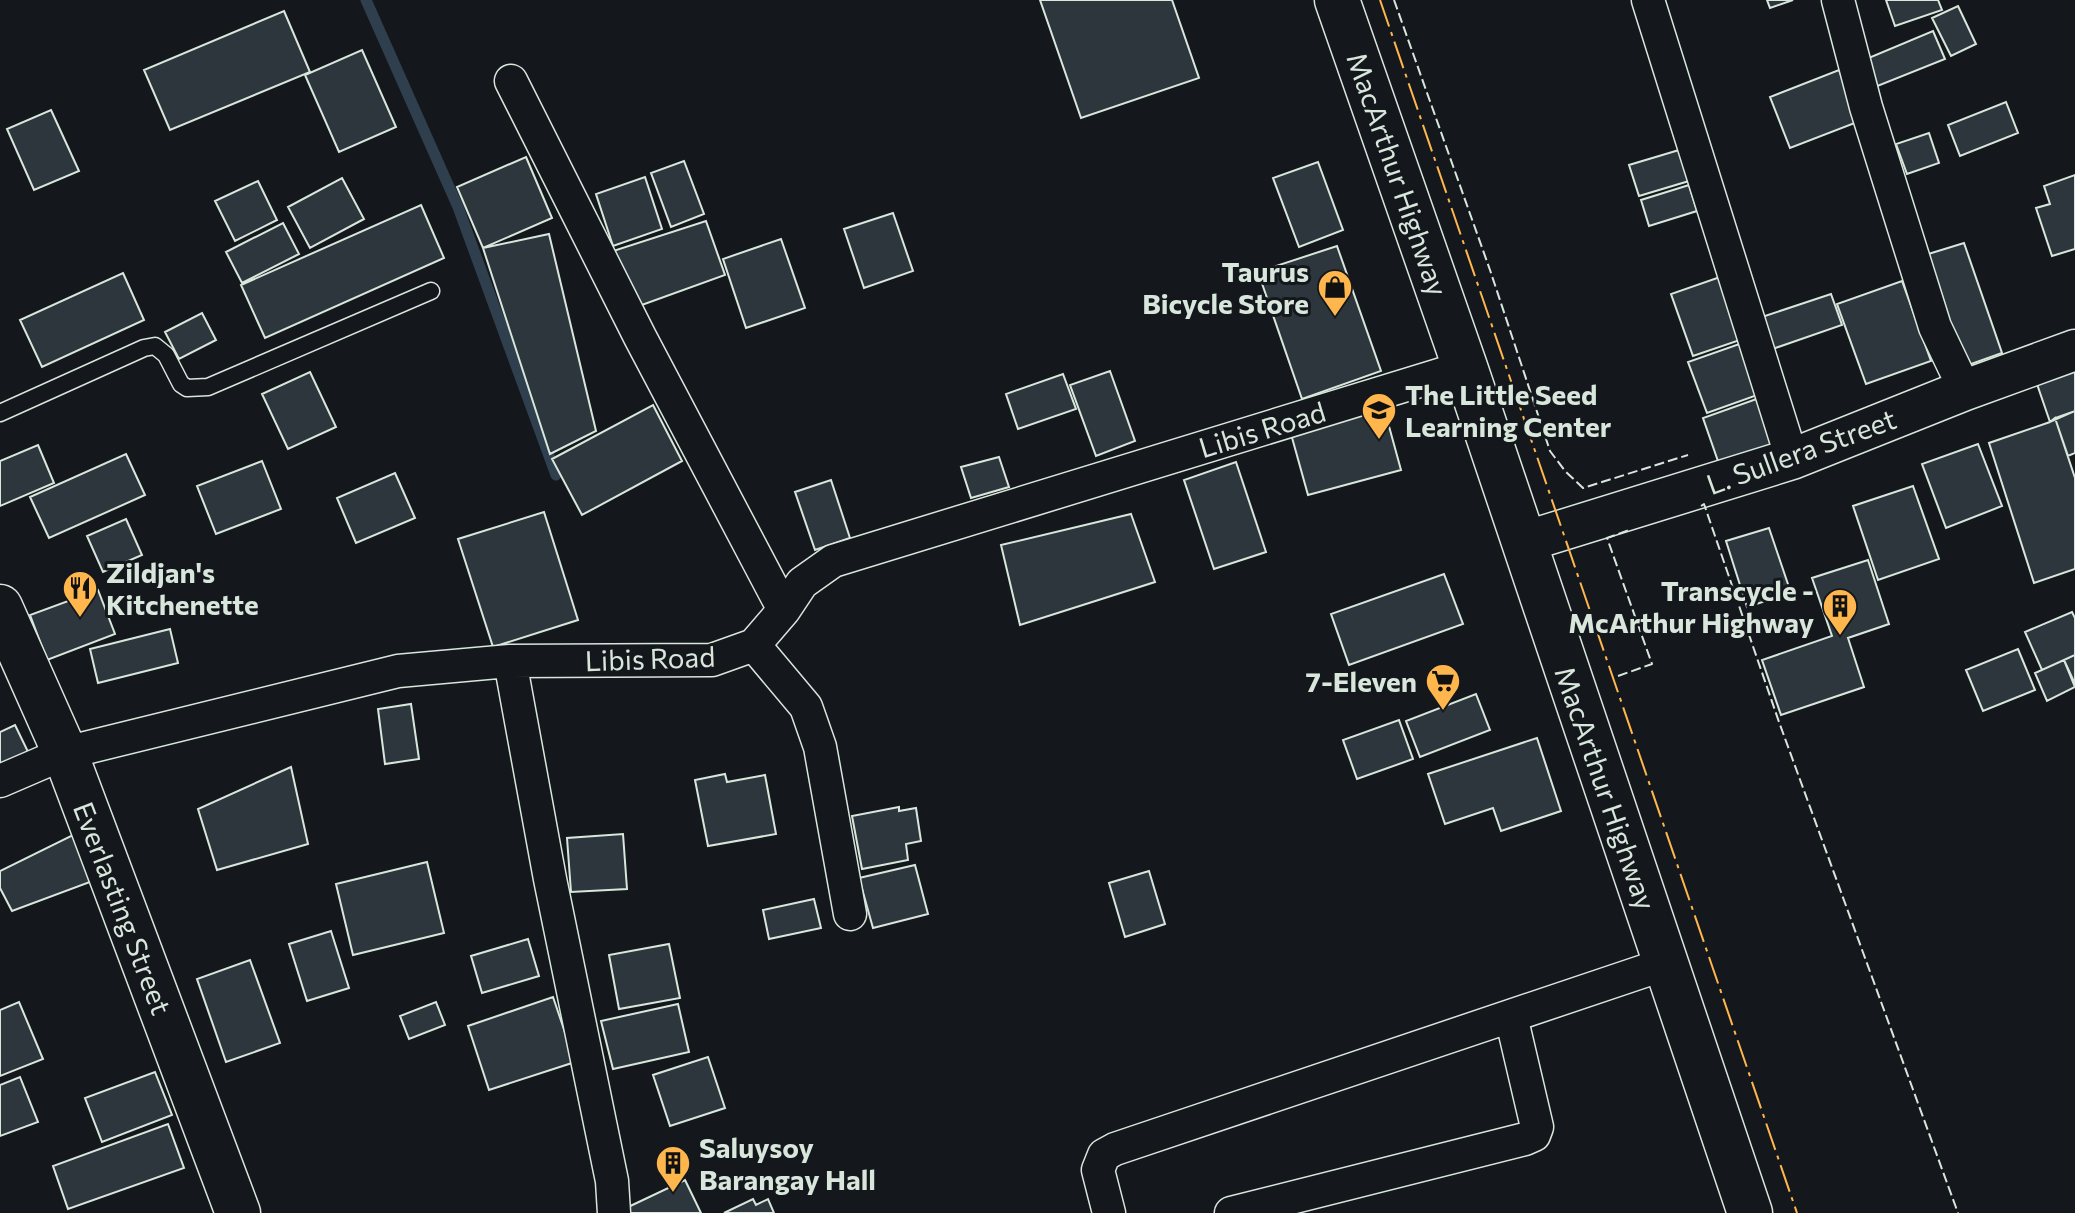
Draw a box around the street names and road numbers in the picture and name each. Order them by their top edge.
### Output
street label: MacArthur Highway [1340,48,1456,300]
street label: Libis Road [1195,394,1329,464]
street label: L. Sullera Street [1702,401,1900,501]
street label: Libis Road [584,639,716,677]
street label: MacArthur Highway [1548,662,1664,914]
street label: Everlasting Street [67,797,179,1019]

